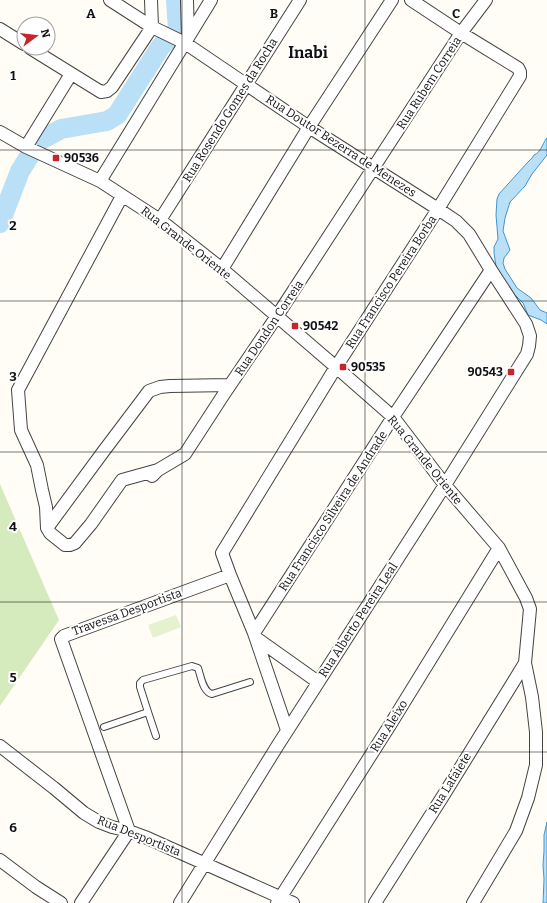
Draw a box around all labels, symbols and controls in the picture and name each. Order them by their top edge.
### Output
text: A [86,6,96,21]
text: B [270,6,278,21]
text: C [452,6,460,21]
north arrow [16,16,56,56]
text: N [38,28,53,40]
street label: Rua Rubem Correia [394,34,464,132]
street label: Rua Rosendo Gomes da Rocha [180,35,280,185]
district label: Inabi [288,43,328,62]
text: 1 [10,68,16,83]
street label: Rua Doutor Bezerra de Menezes [263,92,419,200]
place label: 90536 [64,151,99,165]
marker: 90536 [51,153,61,163]
street label: Rua Grande Oriente [138,203,234,283]
street label: Rua Francisco Pereira Borba [343,212,440,351]
text: 2 [9,218,17,233]
street label: Rua Dondon Correia [232,277,306,378]
place label: 90542 [303,319,339,333]
marker: 90542 [290,321,300,331]
place label: 90535 [351,360,386,374]
marker: 90535 [338,362,348,372]
place label: 90543 [468,365,503,379]
marker: 90543 [506,367,516,377]
text: 3 [9,369,17,384]
street label: Rua Grande Oriente [385,413,465,507]
street label: Rua Francisco Silveira de Andrade [276,428,390,594]
text: 4 [9,519,17,534]
street label: Rua Alberto Pereira Leal [316,560,401,680]
street label: Travessa Desportista [70,585,184,638]
text: 5 [9,670,17,685]
street label: Rua Aleixo [367,697,411,755]
street label: Rua Lafaiete [426,750,474,816]
street label: Rua Desportista [95,813,183,859]
text: 6 [9,820,17,835]

